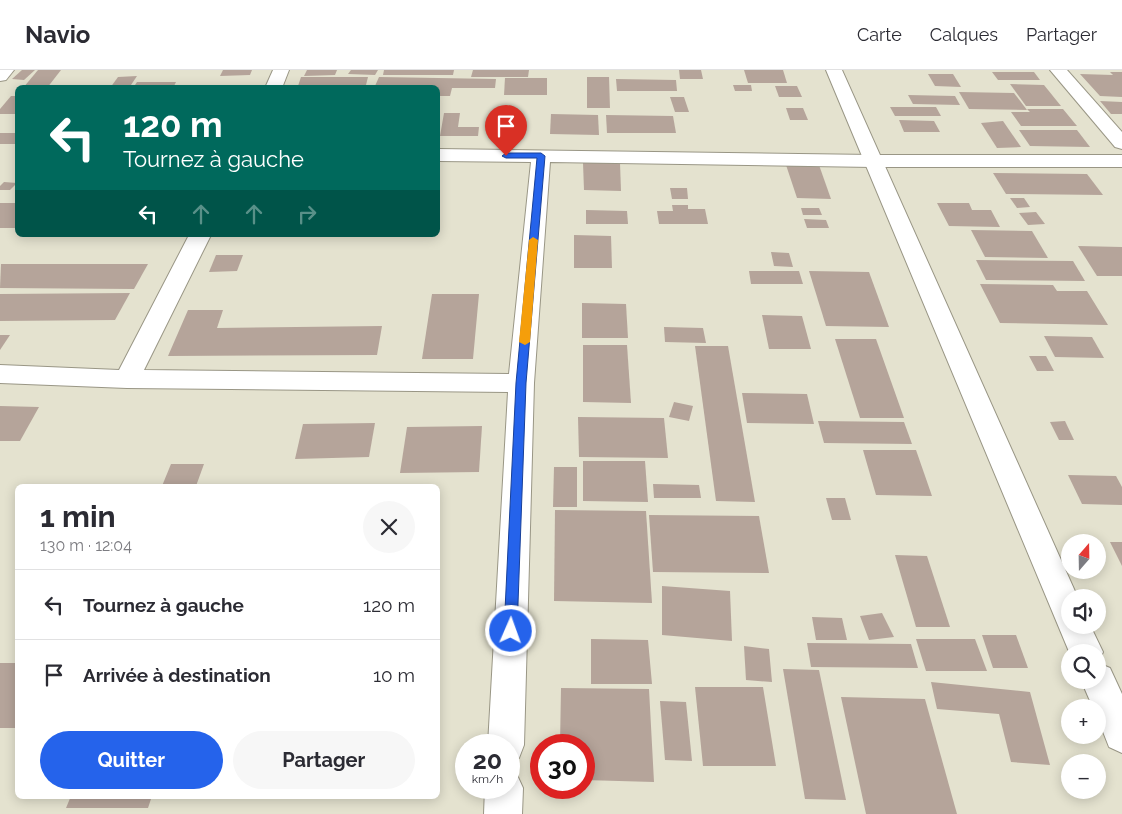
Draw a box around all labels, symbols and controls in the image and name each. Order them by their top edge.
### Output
text: Navio [25,20,90,49]
text: Carte [857,24,902,45]
text: Calques [930,24,998,45]
text: Partager [1026,24,1097,45]
text: 120 m [123,104,223,145]
icon: left [40,105,105,170]
pin [485,105,527,156]
icon: arrive [492,112,520,140]
text: Tournez à gauche [123,146,304,172]
icon: left [134,200,162,228]
icon: ahead [187,200,215,228]
icon: ahead [240,200,268,228]
icon: right [293,200,321,228]
text: 1 min [40,499,116,534]
button: close [363,501,415,553]
north arrow [1061,534,1106,579]
map controls [1061,534,1106,799]
text: 130 m · 12:04 [40,536,132,555]
button: sound [1061,589,1106,634]
icon: left [40,591,68,619]
text: Tournez à gauche [83,594,244,616]
text: 120 m [363,594,415,616]
position arrow [484,604,536,656]
button: search [1061,644,1106,689]
icon: arrive [40,661,68,689]
text: Arrivée à destination [83,664,271,686]
text: 10 m [373,664,415,686]
button: + [1061,699,1106,744]
button: Quitter [40,731,223,789]
button: Partager [233,731,415,789]
speed limit sign: 30 [530,734,595,799]
text: 20 [473,745,502,775]
button: − [1061,754,1106,799]
text: km/h [472,772,503,786]

